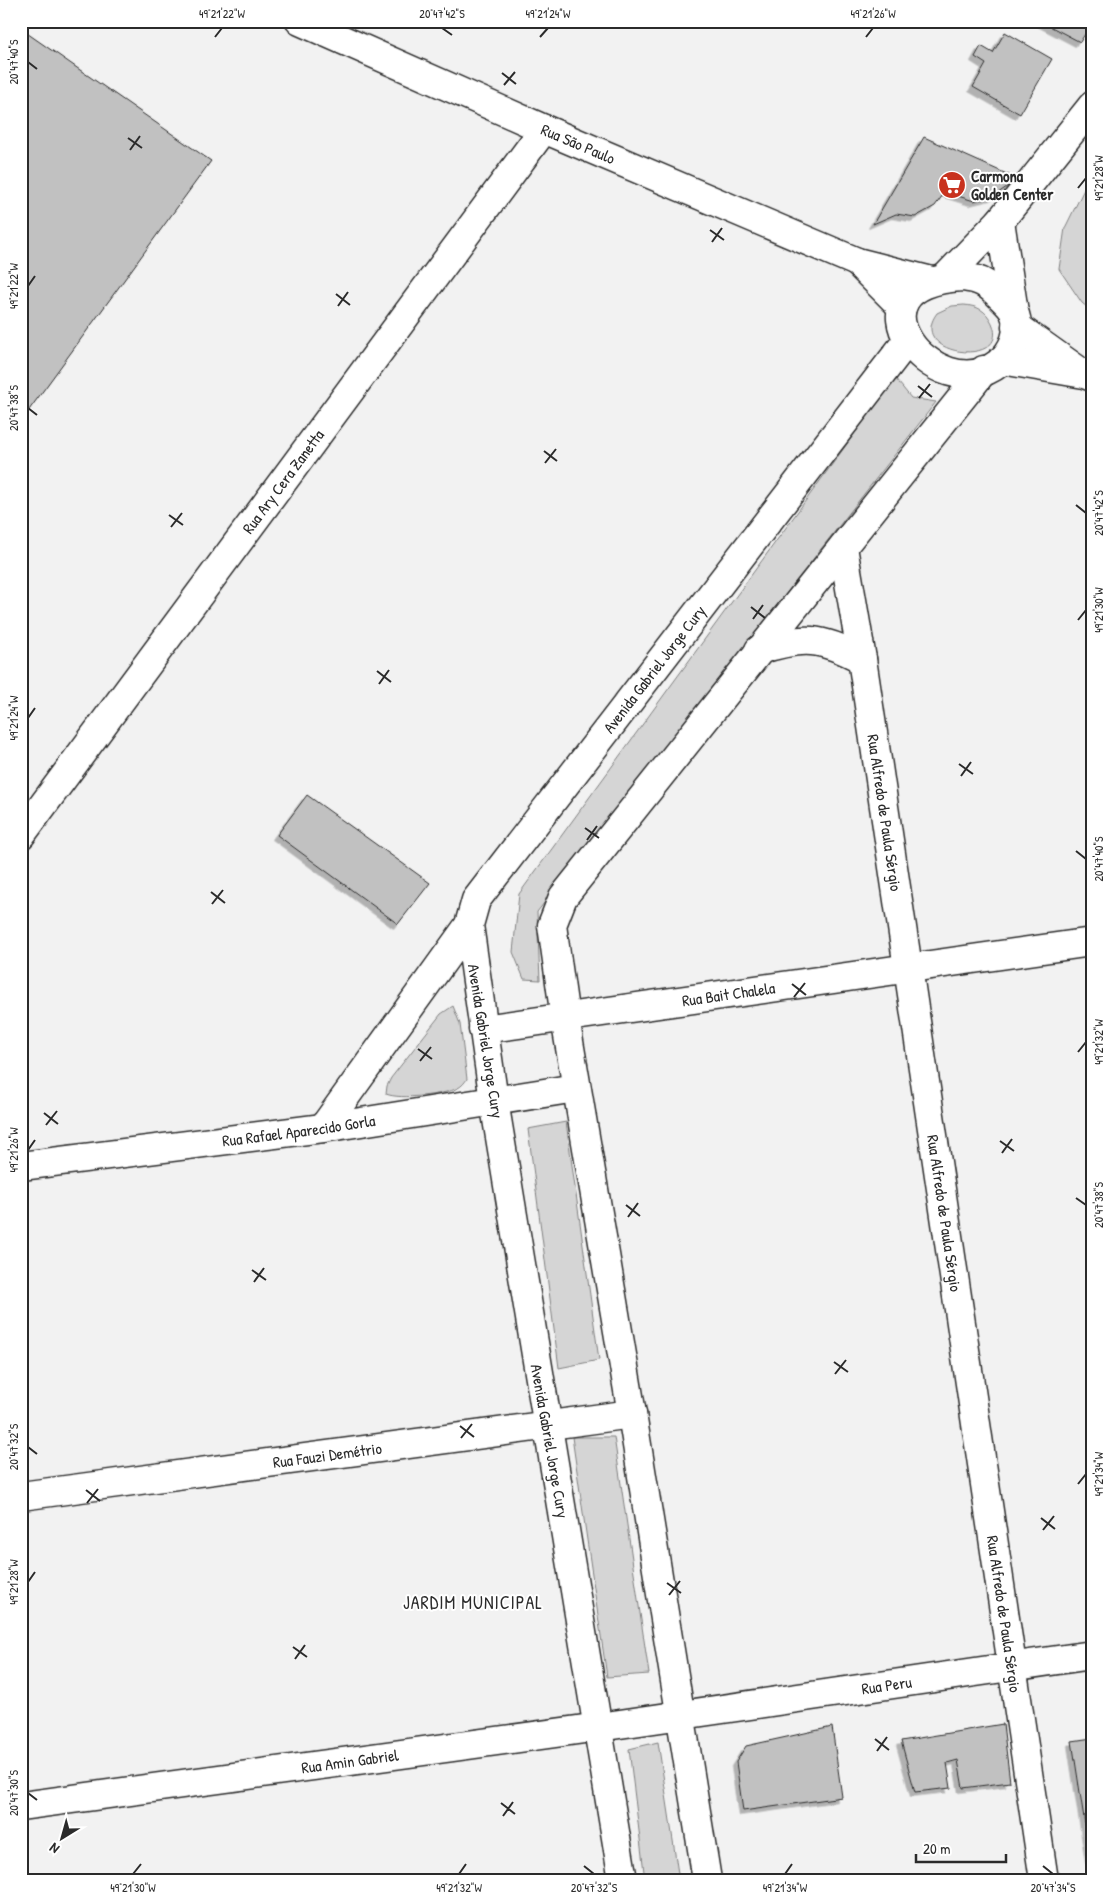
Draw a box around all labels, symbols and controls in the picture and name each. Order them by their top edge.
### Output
text: 49°21'22"W [199,5,246,22]
text: 20°47'42"S [419,5,465,22]
text: 49°21'24"W [526,5,571,22]
text: 49°21'26"W [850,5,896,22]
text: 20°47'40"S [5,39,22,85]
street label: Rua São Paulo [538,118,619,169]
text: 49°21'28"W [1090,155,1107,201]
place label: Carmona Golden Center [971,165,1054,205]
supermarket icon: Carmona Golden Center [937,170,967,200]
text: 49°21'22"W [5,262,22,309]
text: 20°47'38"S [5,385,22,431]
street label: Rua Ary Cera Zanetta [237,425,329,538]
text: 20°47'42"S [1090,490,1107,536]
text: 49°21'30"W [1090,587,1107,633]
street label: Avenida Gabriel Jorge Cury [598,600,711,738]
text: 49°21'24"W [5,695,22,740]
street label: Rua Alfredo de Paula Sérgio [862,733,908,893]
text: 20°47'40"S [1090,836,1107,882]
street label: Avenida Gabriel Jorge Cury [463,962,509,1120]
street label: Rua Bait Chalela [681,976,777,1011]
text: 49°21'32"W [1090,1019,1107,1065]
street label: Rua Rafael Aparecido Gorla [221,1109,377,1152]
text: 49°21'26"W [5,1127,22,1173]
street label: Rua Alfredo de Paula Sérgio [922,1133,967,1294]
text: 20°47'38"S [1090,1182,1107,1228]
street label: Avenida Gabriel Jorge Cury [526,1362,574,1520]
text: 20°47'32"S [5,1423,22,1470]
street label: Rua Fauzi Demétrio [272,1437,384,1473]
text: 49°21'34"W [1090,1451,1107,1496]
street label: Rua Alfredo de Paula Sérgio [982,1534,1027,1694]
text: 49°21'28"W [5,1559,22,1605]
district label: JARDIM MUNICIPAL [403,1590,543,1615]
street label: Rua Peru [860,1670,914,1700]
street label: Rua Amin Gabriel [300,1743,401,1779]
text: 20°47'30"S [5,1769,22,1816]
north arrow [38,1814,88,1864]
scale bar [916,1831,1006,1863]
text: 20 m [923,1838,950,1859]
text: N [45,1839,63,1859]
text: 49°21'30"W [110,1879,156,1896]
text: 49°21'32"W [436,1879,482,1896]
text: 20°47'32"S [571,1879,618,1896]
text: 49°21'34"W [763,1879,808,1896]
text: 20°47'34"S [1030,1879,1076,1896]

